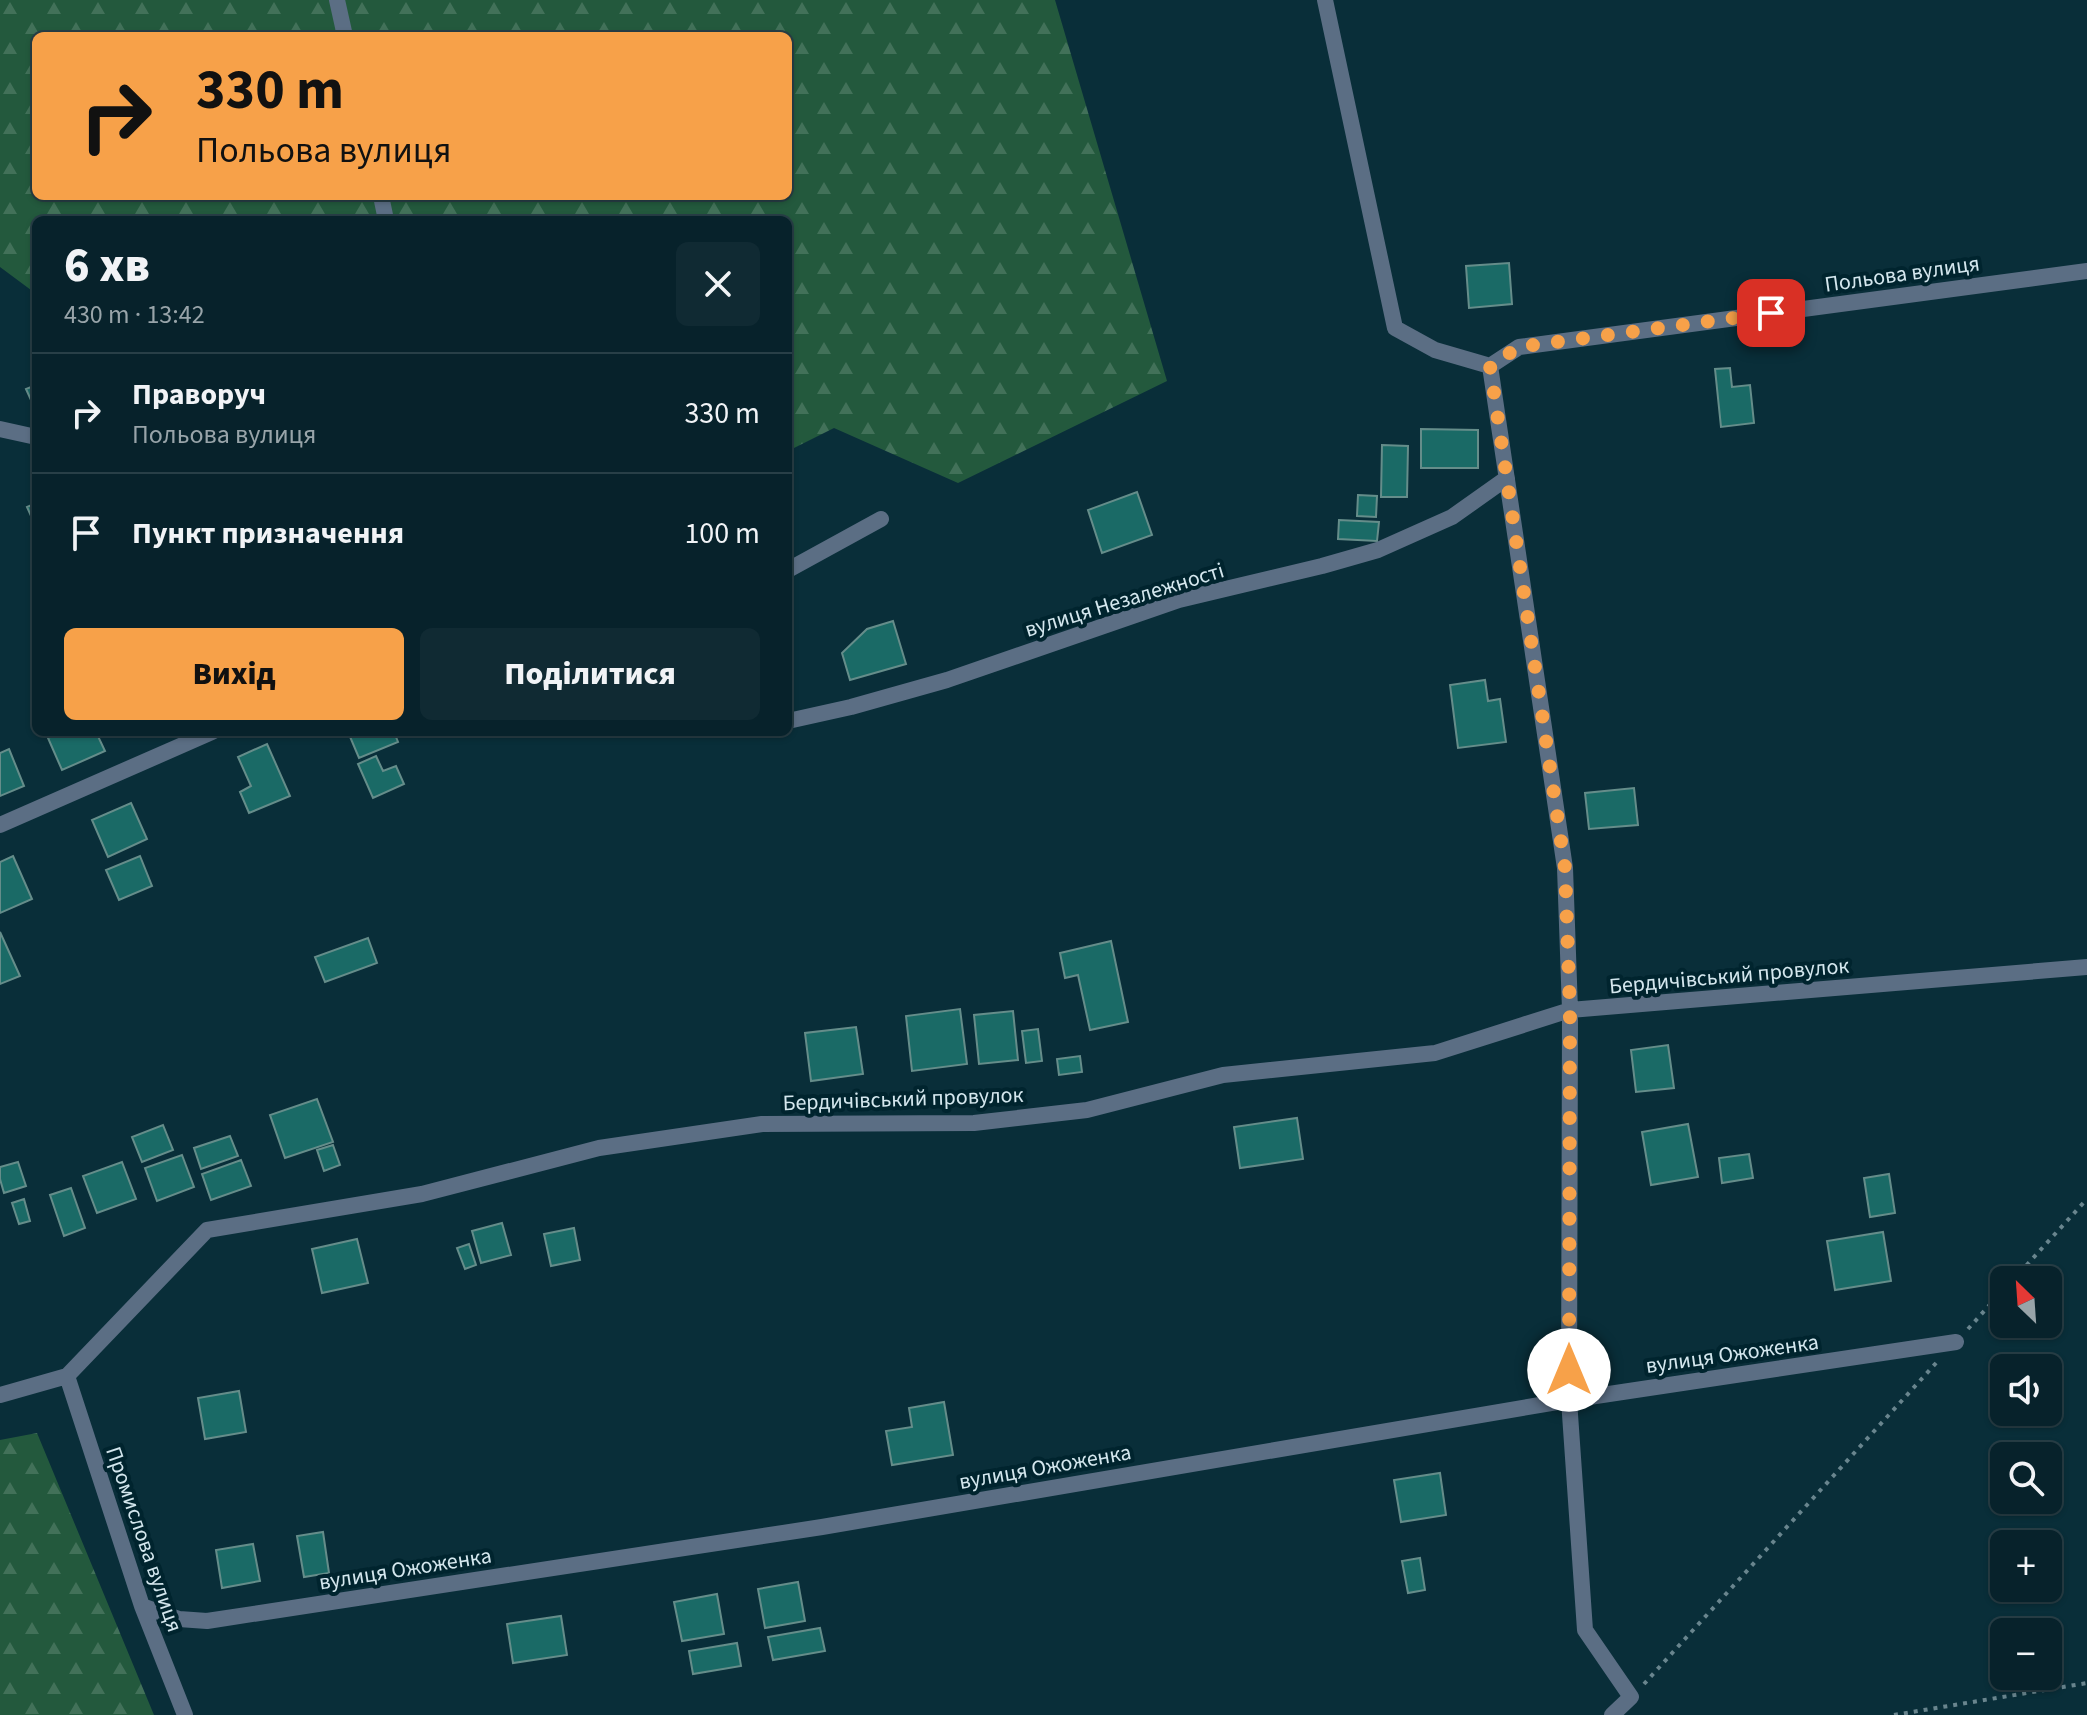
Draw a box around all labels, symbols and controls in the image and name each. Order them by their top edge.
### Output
text: 330 m [196,51,344,130]
icon: right [64,64,168,168]
text: Польова вулиця [196,125,451,176]
text: 6 хв [64,232,150,300]
button: close [676,242,760,326]
street label: Польова вулиця [1823,247,1982,301]
pin [1737,279,1805,347]
icon: arrive [1749,291,1793,335]
text: 430 m · 13:42 [64,296,205,333]
text: Праворуч [132,373,266,416]
icon: right [64,391,108,435]
text: 330 m [684,392,760,435]
text: Польова вулиця [132,416,317,453]
icon: arrive [64,511,108,555]
text: Пункт призначення [132,512,404,555]
text: 100 m [684,512,760,555]
street label: вулиця Незалежності [1021,554,1228,646]
button: Вихід [64,628,404,720]
button: Поділитися [420,628,760,720]
street label: Бердичівський провулок [1608,950,1851,1002]
street label: Бердичівський провулок [782,1079,1024,1119]
north arrow [1990,1266,2062,1338]
map controls [1990,1266,2062,1690]
street label: вулиця Ожоженка [1644,1326,1821,1382]
position arrow [1527,1328,1611,1412]
button: sound [1990,1354,2062,1426]
street label: вулиця Ожоженка [957,1436,1134,1498]
street label: Промислова вулиця [97,1442,191,1636]
button: search [1990,1442,2062,1514]
button: + [1990,1530,2062,1602]
street label: вулиця Ожоженка [317,1540,494,1598]
button: − [1990,1618,2062,1690]

